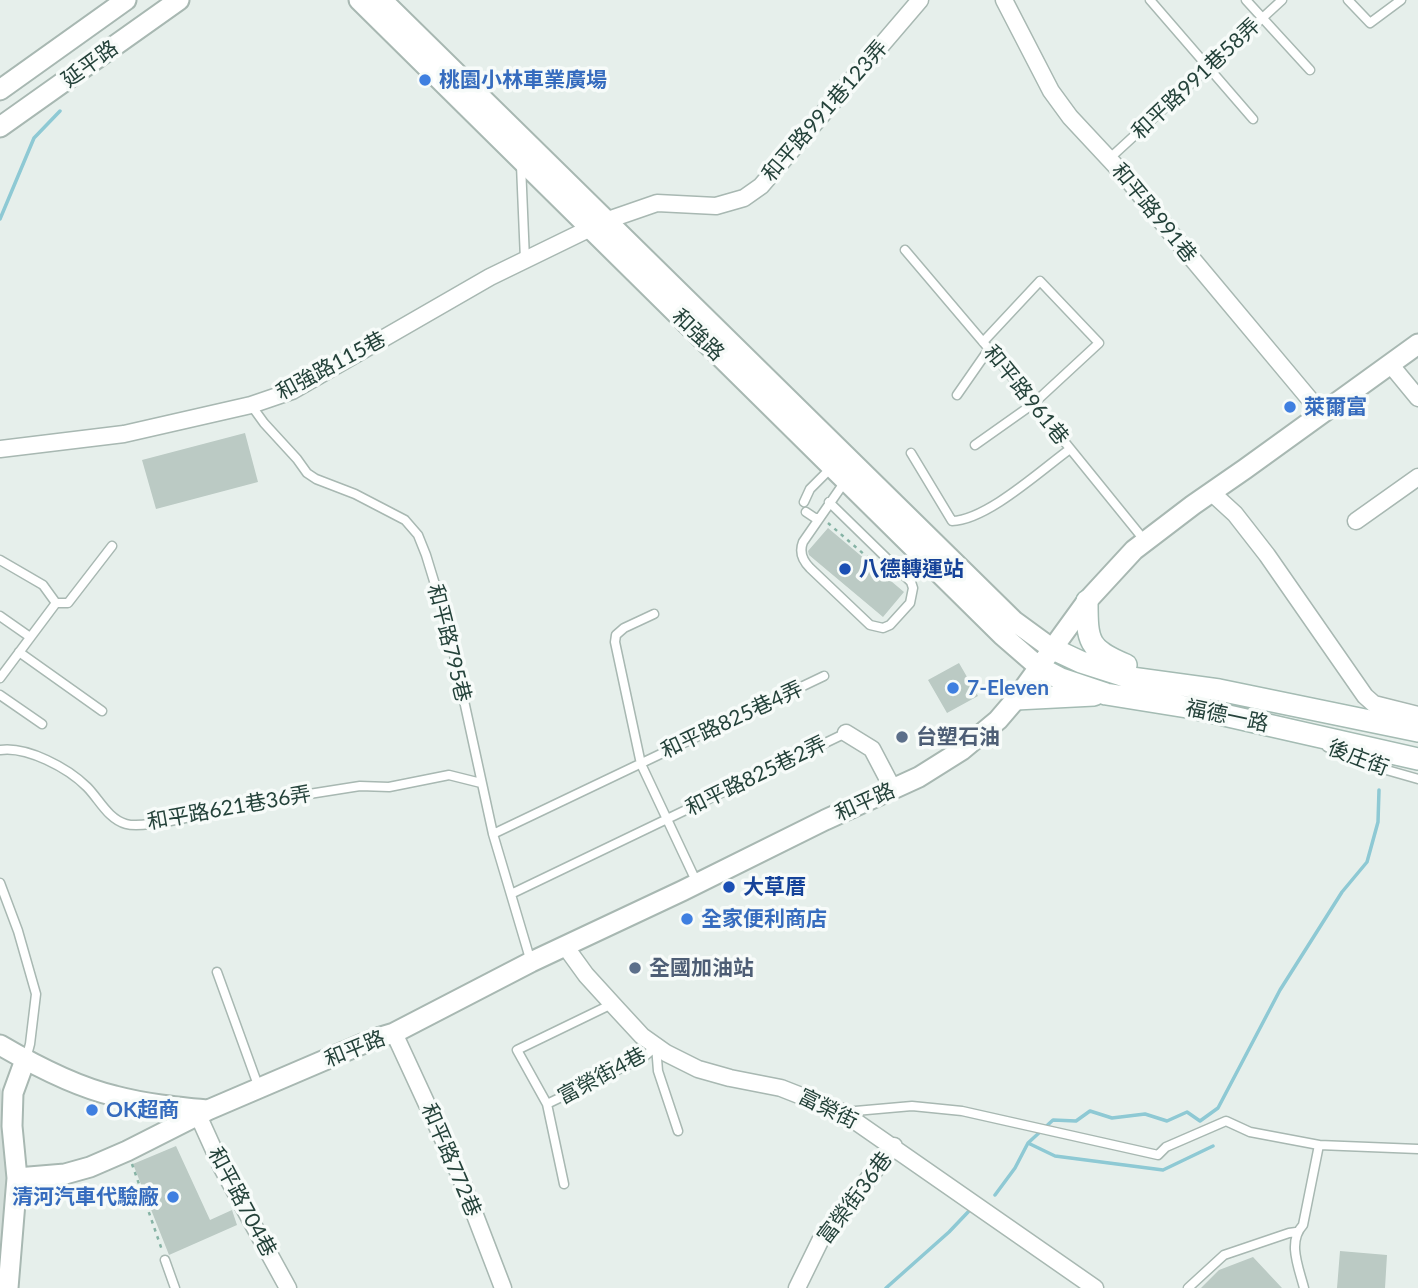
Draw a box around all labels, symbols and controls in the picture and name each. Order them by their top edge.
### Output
street label: 和平路991巷58弄 [1127,13,1265,145]
street label: 延平路 [57,35,123,93]
street label: 和平路991巷123弄 [757,36,893,186]
place label: 桃園小林車業廣場 [439,67,607,93]
marker: 桃園小林車業廣場 [417,72,433,88]
street label: 和平路991巷 [1106,158,1202,268]
street label: 和強路 [667,304,729,366]
street label: 和強路115巷 [272,327,390,405]
street label: 和平路961巷 [978,340,1074,450]
place label: 萊爾富 [1304,394,1367,420]
marker: 萊爾富 [1282,399,1298,415]
place label: 八德轉運站 [859,556,964,582]
marker: 八德轉運站 [837,561,853,577]
street label: 和平路795巷 [422,581,476,705]
place label: 7-Eleven [967,675,1049,701]
street label: 和平路825巷4弄 [657,676,807,764]
marker: 7-Eleven [945,680,961,696]
street label: 福德一路 [1183,695,1271,737]
place label: 台塑石油 [916,724,1000,750]
marker: 台塑石油 [894,729,910,745]
street label: 和平路825巷2弄 [681,731,831,821]
street label: 後庄街 [1324,735,1392,781]
street label: 和平路 [831,778,899,826]
street label: 和平路621巷36弄 [145,781,313,835]
place label: 大草厝 [743,874,806,900]
marker: 大草厝 [721,879,737,895]
place label: 全家便利商店 [701,906,827,932]
marker: 全家便利商店 [679,911,695,927]
place label: 全國加油站 [649,955,754,981]
marker: 全國加油站 [627,960,643,976]
street label: 和平路 [321,1026,389,1072]
street label: 富榮街4巷 [554,1042,650,1110]
street label: 富榮街 [794,1084,862,1134]
place label: OK超商 [106,1097,179,1123]
street label: 和平路772巷 [416,1100,486,1220]
marker: OK超商 [84,1102,100,1118]
street label: 和平路704巷 [203,1143,281,1261]
street label: 富榮街36巷 [812,1147,898,1249]
place label: 清河汽車代驗廠 [12,1184,159,1210]
marker: 清河汽車代驗廠 [165,1189,181,1205]

